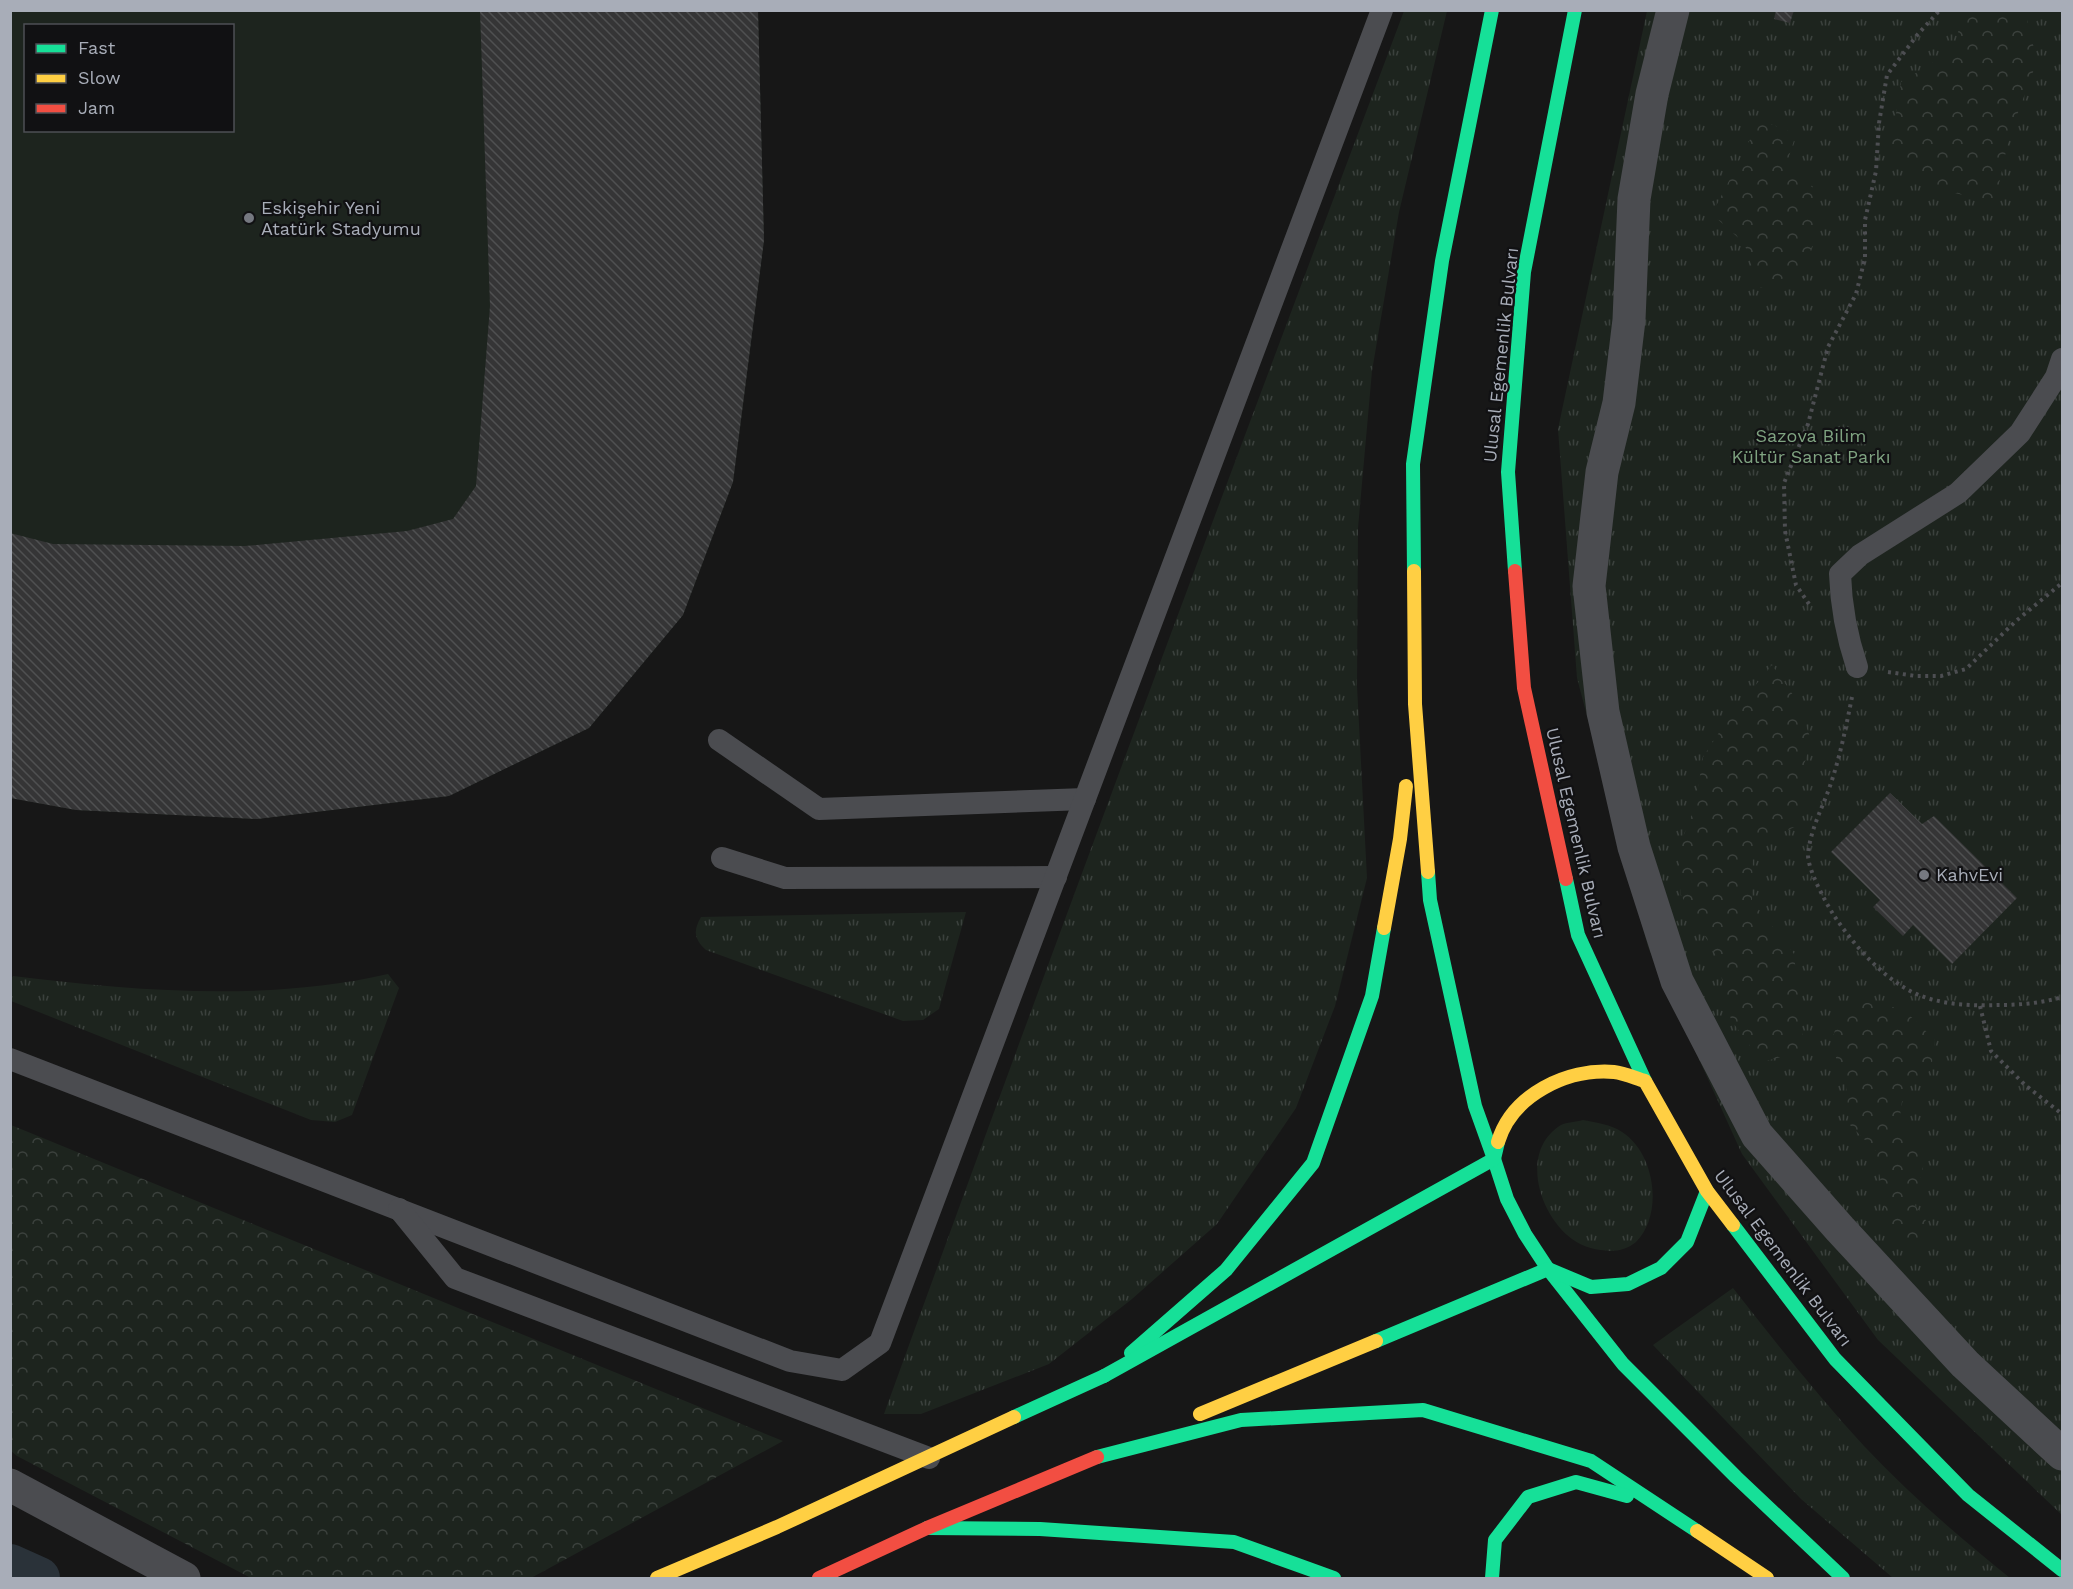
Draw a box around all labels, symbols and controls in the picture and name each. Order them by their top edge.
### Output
legend [24,24,234,132]
text: Fast [78,37,116,58]
text: Slow [78,67,121,88]
text: Jam [78,97,115,118]
place label: Eskişehir Yeni Atatürk Stadyumu [261,197,421,239]
marker: Eskişehir Yeni Atatürk Stadyumu [242,211,256,225]
street label: Ulusal Egemenlik Bulvarı [1479,247,1522,463]
park label: Sazova Bilim Kültür Sanat Parkı [1731,425,1891,467]
street label: Ulusal Egemenlik Bulvarı [1542,725,1611,940]
place label: KahvEvi [1936,864,2003,885]
marker: KahvEvi [1917,868,1931,882]
street label: Ulusal Egemenlik Bulvarı [1710,1165,1857,1350]

